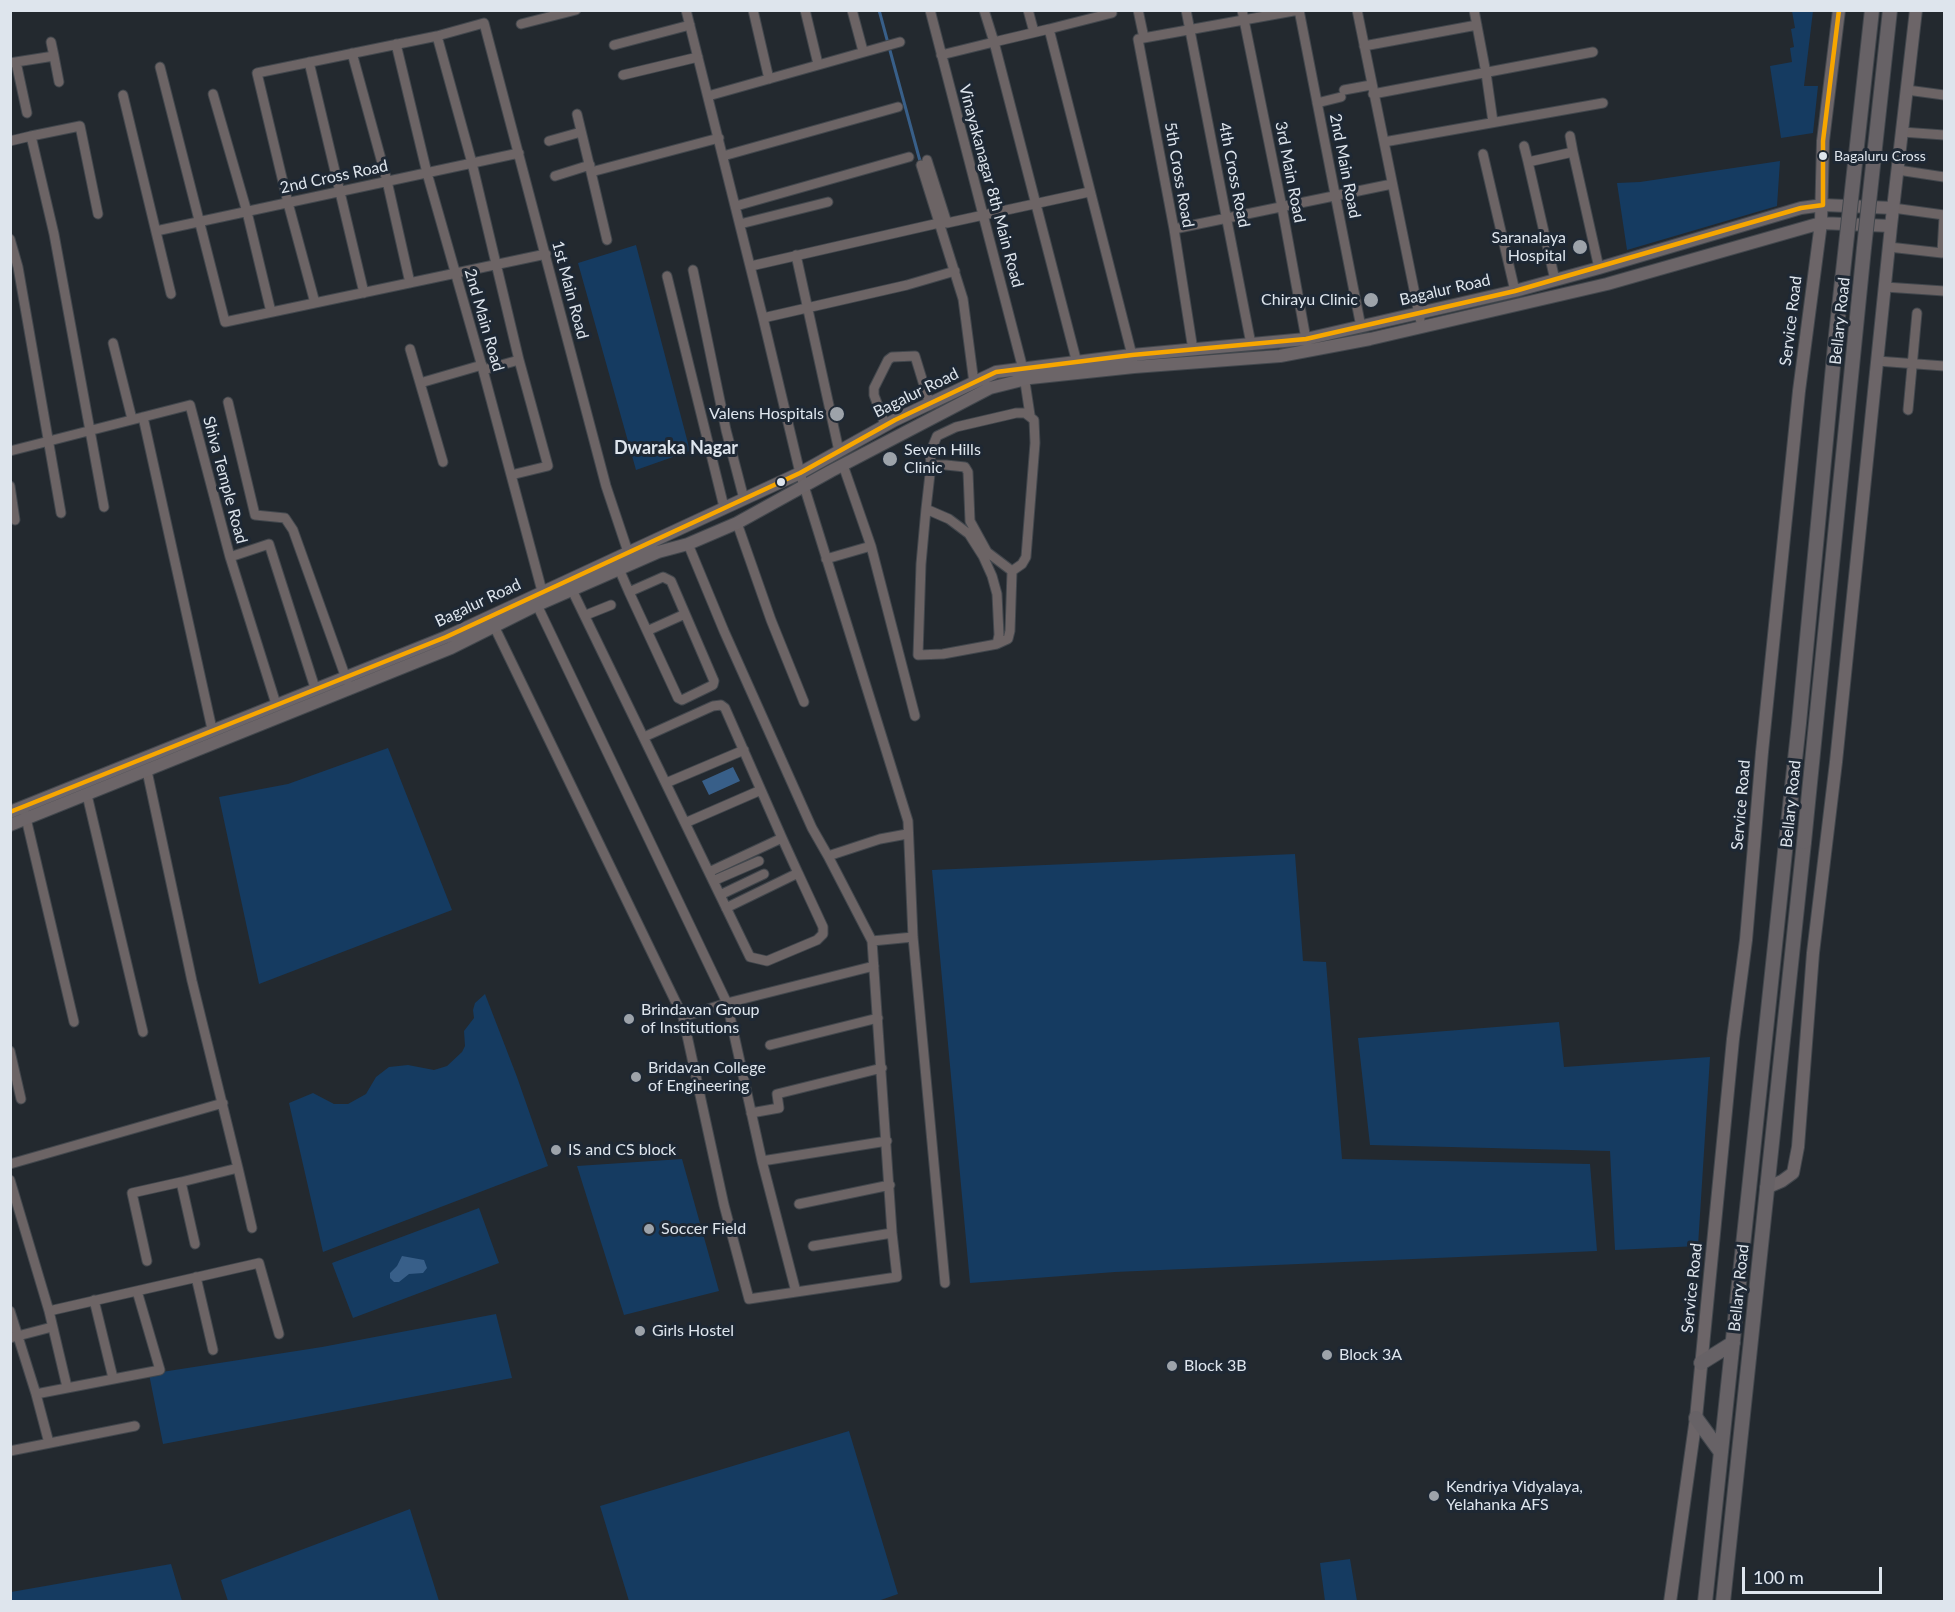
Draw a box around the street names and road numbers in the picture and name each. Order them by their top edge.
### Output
street label: Vinayakanagar 8th Main Road [955,82,1027,290]
street label: 2nd Main Road [1325,112,1365,220]
street label: 3rd Main Road [1271,120,1309,224]
street label: 5th Cross Road [1160,121,1198,229]
street label: 4th Cross Road [1214,121,1254,229]
street label: 2nd Cross Road [278,156,390,198]
street label: 1st Main Road [548,239,592,341]
street label: 2nd Main Road [460,266,508,374]
street label: Bagalur Road [1398,270,1492,310]
street label: Service Road [1776,275,1806,367]
street label: Bellary Road [1826,276,1854,366]
street label: Bagalur Road [870,364,962,422]
street label: Shiva Temple Road [199,414,251,546]
street label: Bagalur Road [432,575,524,631]
street label: Service Road [1727,759,1755,851]
street label: Bellary Road [1777,759,1805,849]
street label: Service Road [1678,1242,1706,1334]
street label: Bellary Road [1725,1243,1753,1333]

